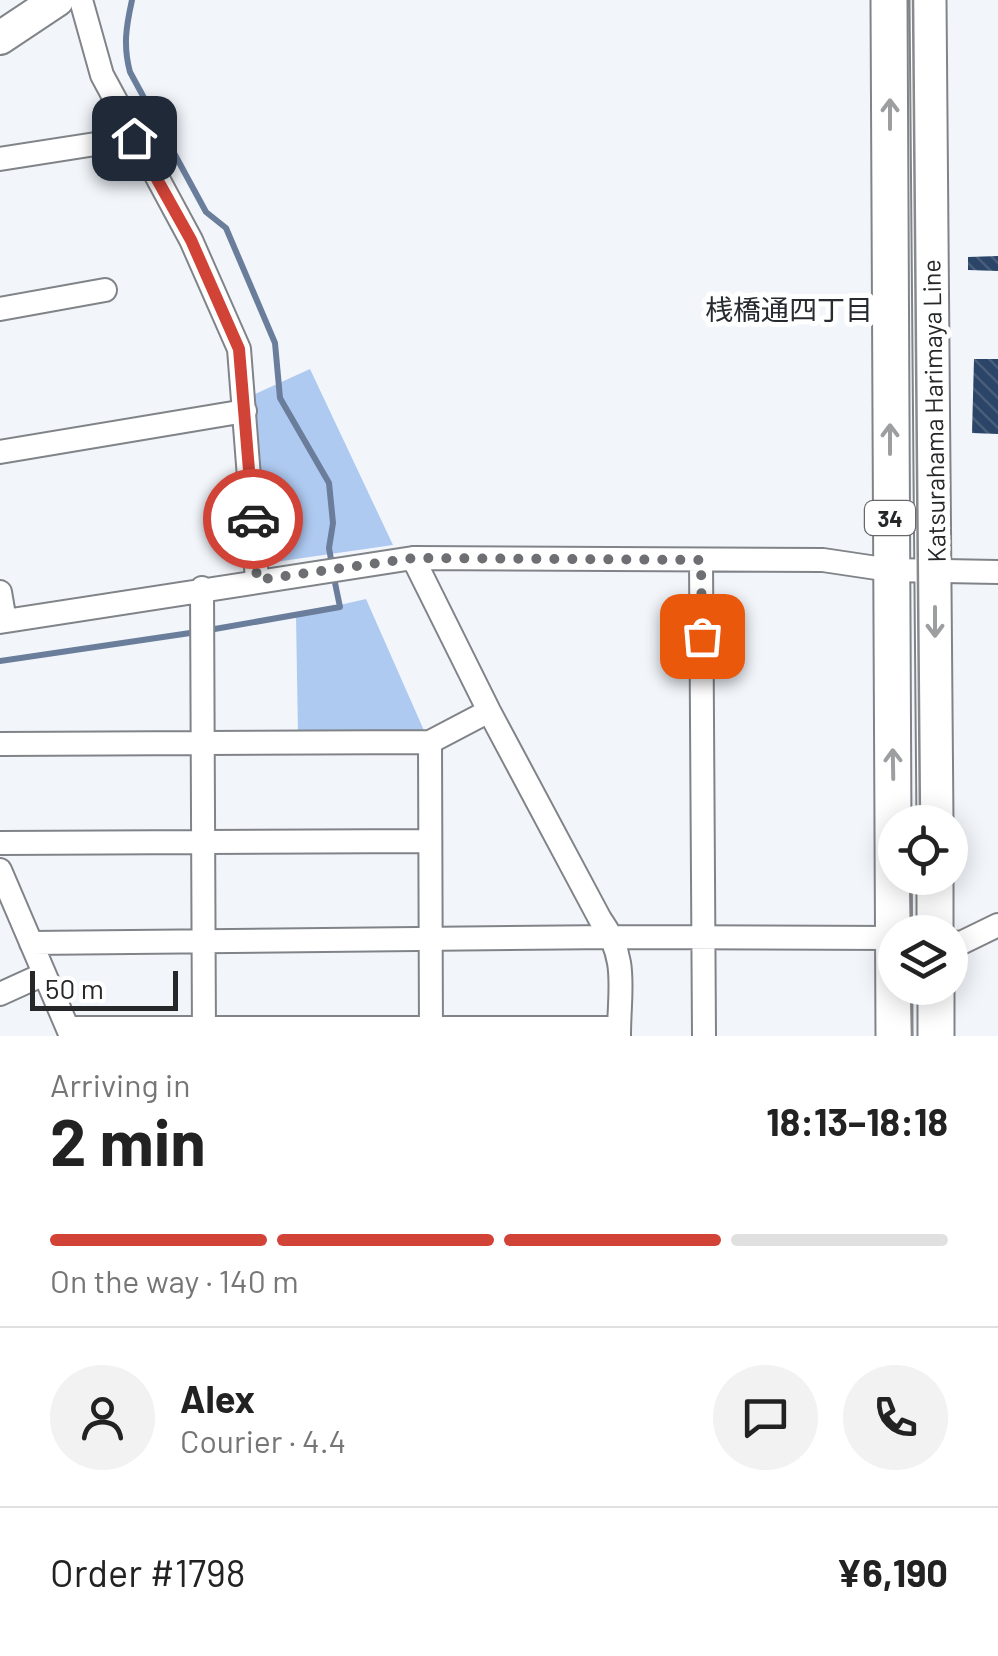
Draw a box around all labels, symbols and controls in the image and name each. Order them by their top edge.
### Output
pin [92,96,177,181]
one-way arrow [880,98,900,130]
icon: home [107,111,162,166]
street label: Katsurahama Harimaya Line [915,259,951,563]
district label: 桟橋通四丁目 [705,292,873,326]
one-way arrow [880,423,900,456]
courier [203,469,303,569]
icon: car [226,492,281,547]
road number: 34 [865,501,915,535]
pin [660,594,745,679]
one-way arrow [926,606,944,638]
icon: bag [675,609,730,664]
one-way arrow [883,748,902,780]
map controls [878,805,968,1005]
button: locate [878,805,968,895]
button: layers [878,915,968,1005]
scale bar [30,966,178,1010]
text: 50 m [45,971,104,1005]
text: Arriving in [50,1065,190,1103]
text: 18:13–18:18 [766,1098,948,1144]
text: 2 min [50,1101,206,1179]
text: On the way · 140 m [50,1261,299,1299]
button: person [50,1365,155,1470]
button: chat [713,1365,818,1470]
button: phone [843,1365,948,1470]
text: Alex [180,1375,255,1421]
text: Courier · 4.4 [180,1421,346,1459]
text: Order #1798 [50,1549,246,1595]
text: ¥6,190 [836,1549,948,1595]

